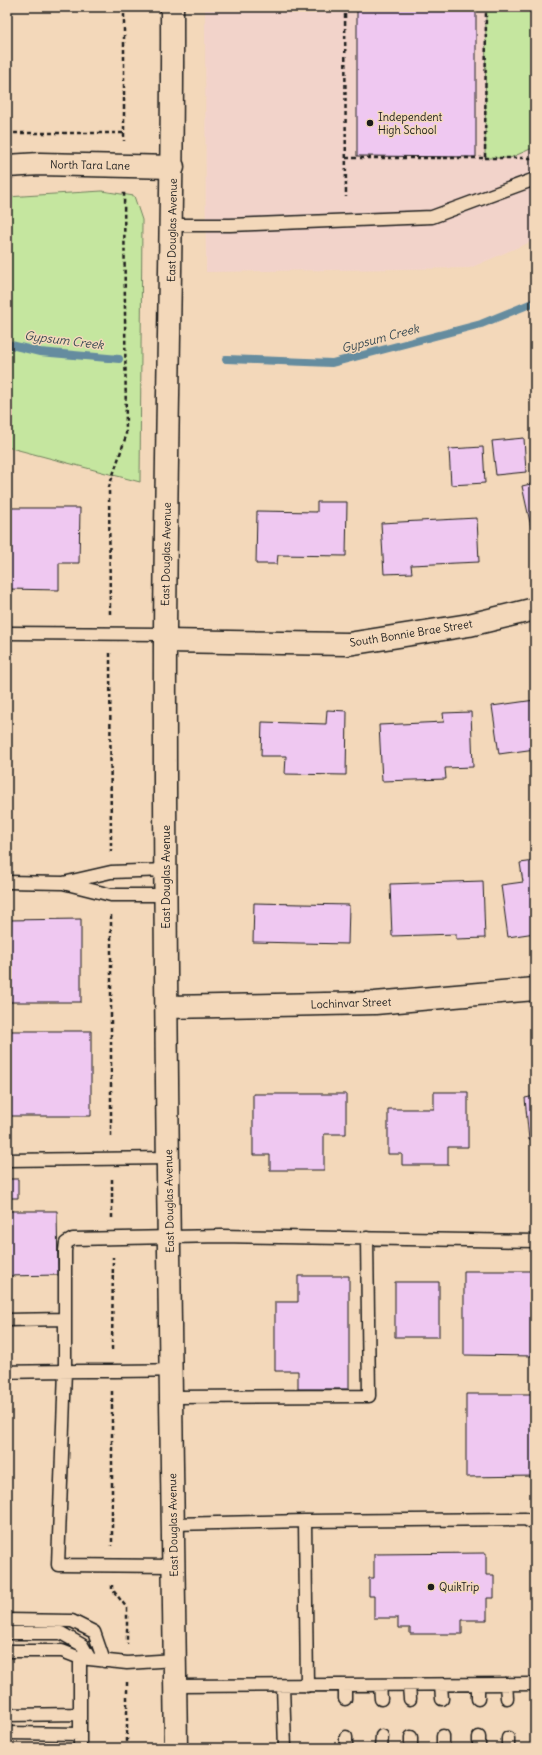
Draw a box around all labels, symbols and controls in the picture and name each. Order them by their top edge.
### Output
place label: Independent High School [378,110,443,137]
marker: Independent High School [365,118,375,128]
street label: North Tara Lane [50,157,130,173]
street label: East Douglas Avenue [164,178,180,282]
water label: Gypsum Creek [340,320,421,356]
water label: Gypsum Creek [24,328,105,352]
street label: East Douglas Avenue [158,502,174,606]
street label: South Bonnie Brae Street [349,616,474,650]
street label: East Douglas Avenue [159,825,173,929]
street label: Lochinvar Street [310,995,392,1011]
street label: East Douglas Avenue [161,1149,177,1253]
street label: East Douglas Avenue [165,1473,181,1577]
place label: QuikTrip [439,1580,479,1594]
marker: QuikTrip [426,1582,436,1592]

